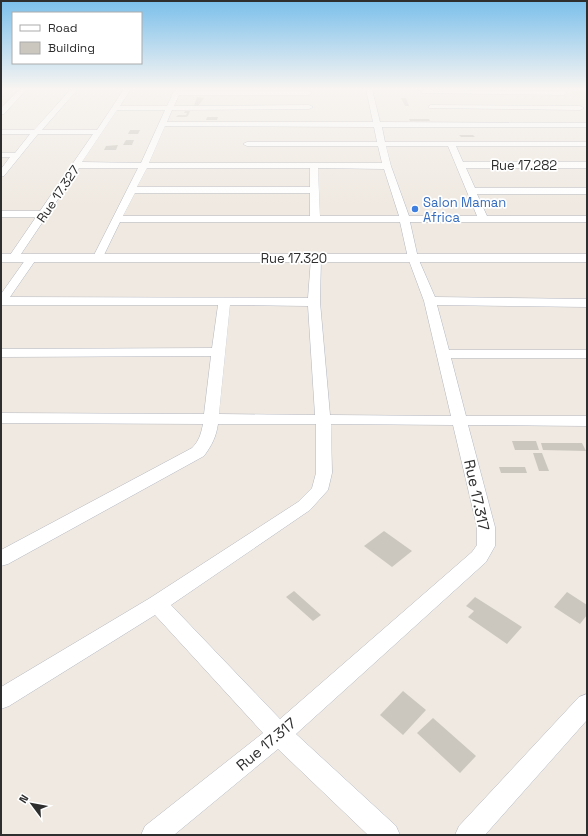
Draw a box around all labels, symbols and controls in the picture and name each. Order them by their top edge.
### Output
legend [12,12,142,64]
text: Road [48,20,77,36]
text: Building [48,40,95,56]
street label: Rue 17.282 [491,157,557,174]
street label: Rue 17.327 [33,162,83,226]
place label: Salon Maman Africa [423,194,506,226]
marker: Salon Maman Africa [410,204,420,214]
street label: Rue 17.320 [261,250,327,267]
street label: Rue 17.317 [460,458,494,532]
street label: Rue 17.317 [232,713,300,775]
north arrow [12,784,52,824]
text: N [16,792,31,806]

